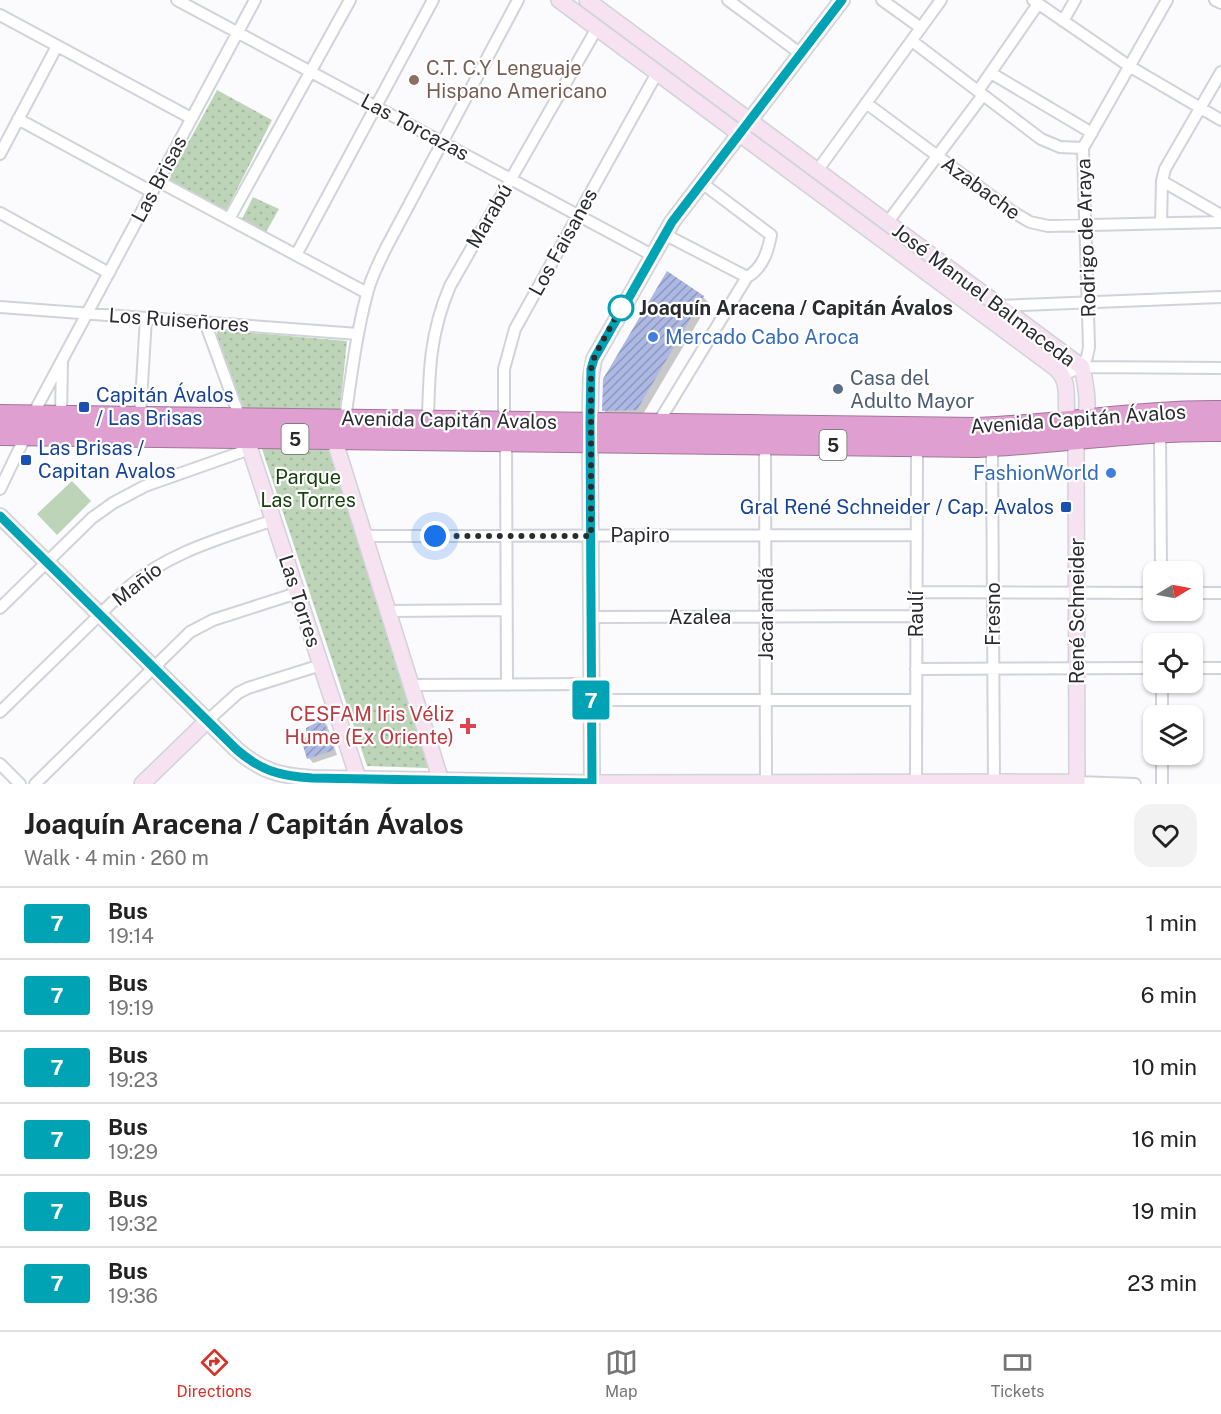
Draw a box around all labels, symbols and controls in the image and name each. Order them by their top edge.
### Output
place label: C.T. C.Y Lenguaje Hispano Americano [426,56,607,103]
marker: C.T. C.Y Lenguaje Hispano Americano [407,73,421,87]
street label: Las Torcazas [357,88,473,166]
street label: Las Brisas [126,132,192,226]
street label: Azabache [937,151,1025,225]
street label: Rodrigo de Araya [1071,158,1101,318]
street label: Marabú [461,179,517,253]
street label: Los Faisanes [524,184,602,300]
street label: José Manuel Balmaceda [888,218,1080,372]
marker: Joaquín Aracena / Capitán Ávalos [608,295,634,321]
place label: Joaquín Aracena / Capitán Ávalos [639,295,953,320]
street label: Los Ruiseñores [108,303,250,337]
place label: Mercado Cabo Aroca [665,325,859,349]
marker: Mercado Cabo Aroca [646,330,660,344]
place label: Casa del Adulto Mayor [850,366,975,413]
place label: Capitán Ávalos / Las Brisas [96,382,234,430]
marker: Casa del Adulto Mayor [831,382,845,396]
street label: Avenida Capitán Ávalos [969,398,1187,439]
marker: Capitán Ávalos / Las Brisas [77,400,91,414]
street label: Avenida Capitán Ávalos [341,405,557,434]
road number: 5 [282,424,308,454]
road number: 5 [820,430,846,460]
place label: Las Brisas / Capitan Avalos [38,436,176,483]
marker: Las Brisas / Capitan Avalos [19,453,33,467]
place label: FashionWorld [973,461,1099,485]
park label: Parque Las Torres [260,465,356,512]
marker: FashionWorld [1104,466,1118,480]
place label: Gral René Schneider / Cap. Avalos [740,495,1054,519]
marker: Gral René Schneider / Cap. Avalos [1059,500,1073,514]
your location [420,521,450,551]
street label: Papiro [610,523,670,547]
street label: René Schneider [1065,537,1089,684]
street label: Las Torres [274,552,326,650]
street label: Mañío [107,557,167,611]
north arrow [1143,561,1203,621]
map controls [1143,561,1203,765]
street label: Jacarandá [754,567,778,661]
street label: Fresno [981,582,1005,646]
street label: Raulí [904,589,928,637]
street label: Azalea [669,605,731,629]
button: locate [1143,633,1203,693]
line badge: 7 [572,680,610,720]
text: 7 [584,688,598,713]
place label: CESFAM Iris Véliz Hume (Ex Oriente) [285,702,454,749]
button: layers [1143,705,1203,765]
marker: CESFAM Iris Véliz Hume (Ex Oriente) [459,717,477,735]
button: heart [1134,804,1197,867]
text: Joaquín Aracena / Capitán Ávalos [24,807,464,840]
text: Walk · 4 min · 260 m [24,846,209,870]
text: Bus [108,898,148,924]
text: 1 min [1145,910,1197,936]
text: 7 [50,911,64,936]
text: 19:14 [108,924,154,948]
text: Bus [108,970,148,996]
text: 6 min [1141,982,1197,1008]
text: 7 [50,983,64,1008]
text: 19:19 [108,996,154,1020]
text: Bus [108,1042,148,1068]
text: 10 min [1132,1054,1197,1080]
text: 7 [50,1055,64,1080]
text: 19:23 [108,1068,158,1092]
text: Bus [108,1114,148,1140]
text: 16 min [1132,1126,1197,1152]
text: 7 [50,1127,64,1152]
text: 19:29 [108,1140,158,1164]
text: Bus [108,1186,148,1212]
text: 19 min [1132,1198,1197,1224]
text: 7 [50,1199,64,1224]
text: 19:32 [108,1212,158,1236]
text: Bus [108,1258,148,1284]
text: 23 min [1127,1270,1197,1296]
text: 7 [50,1271,64,1296]
text: 19:36 [108,1284,158,1308]
tab: Directions [177,1346,252,1401]
tab: Map [605,1346,638,1401]
tab: Tickets [991,1346,1044,1401]

